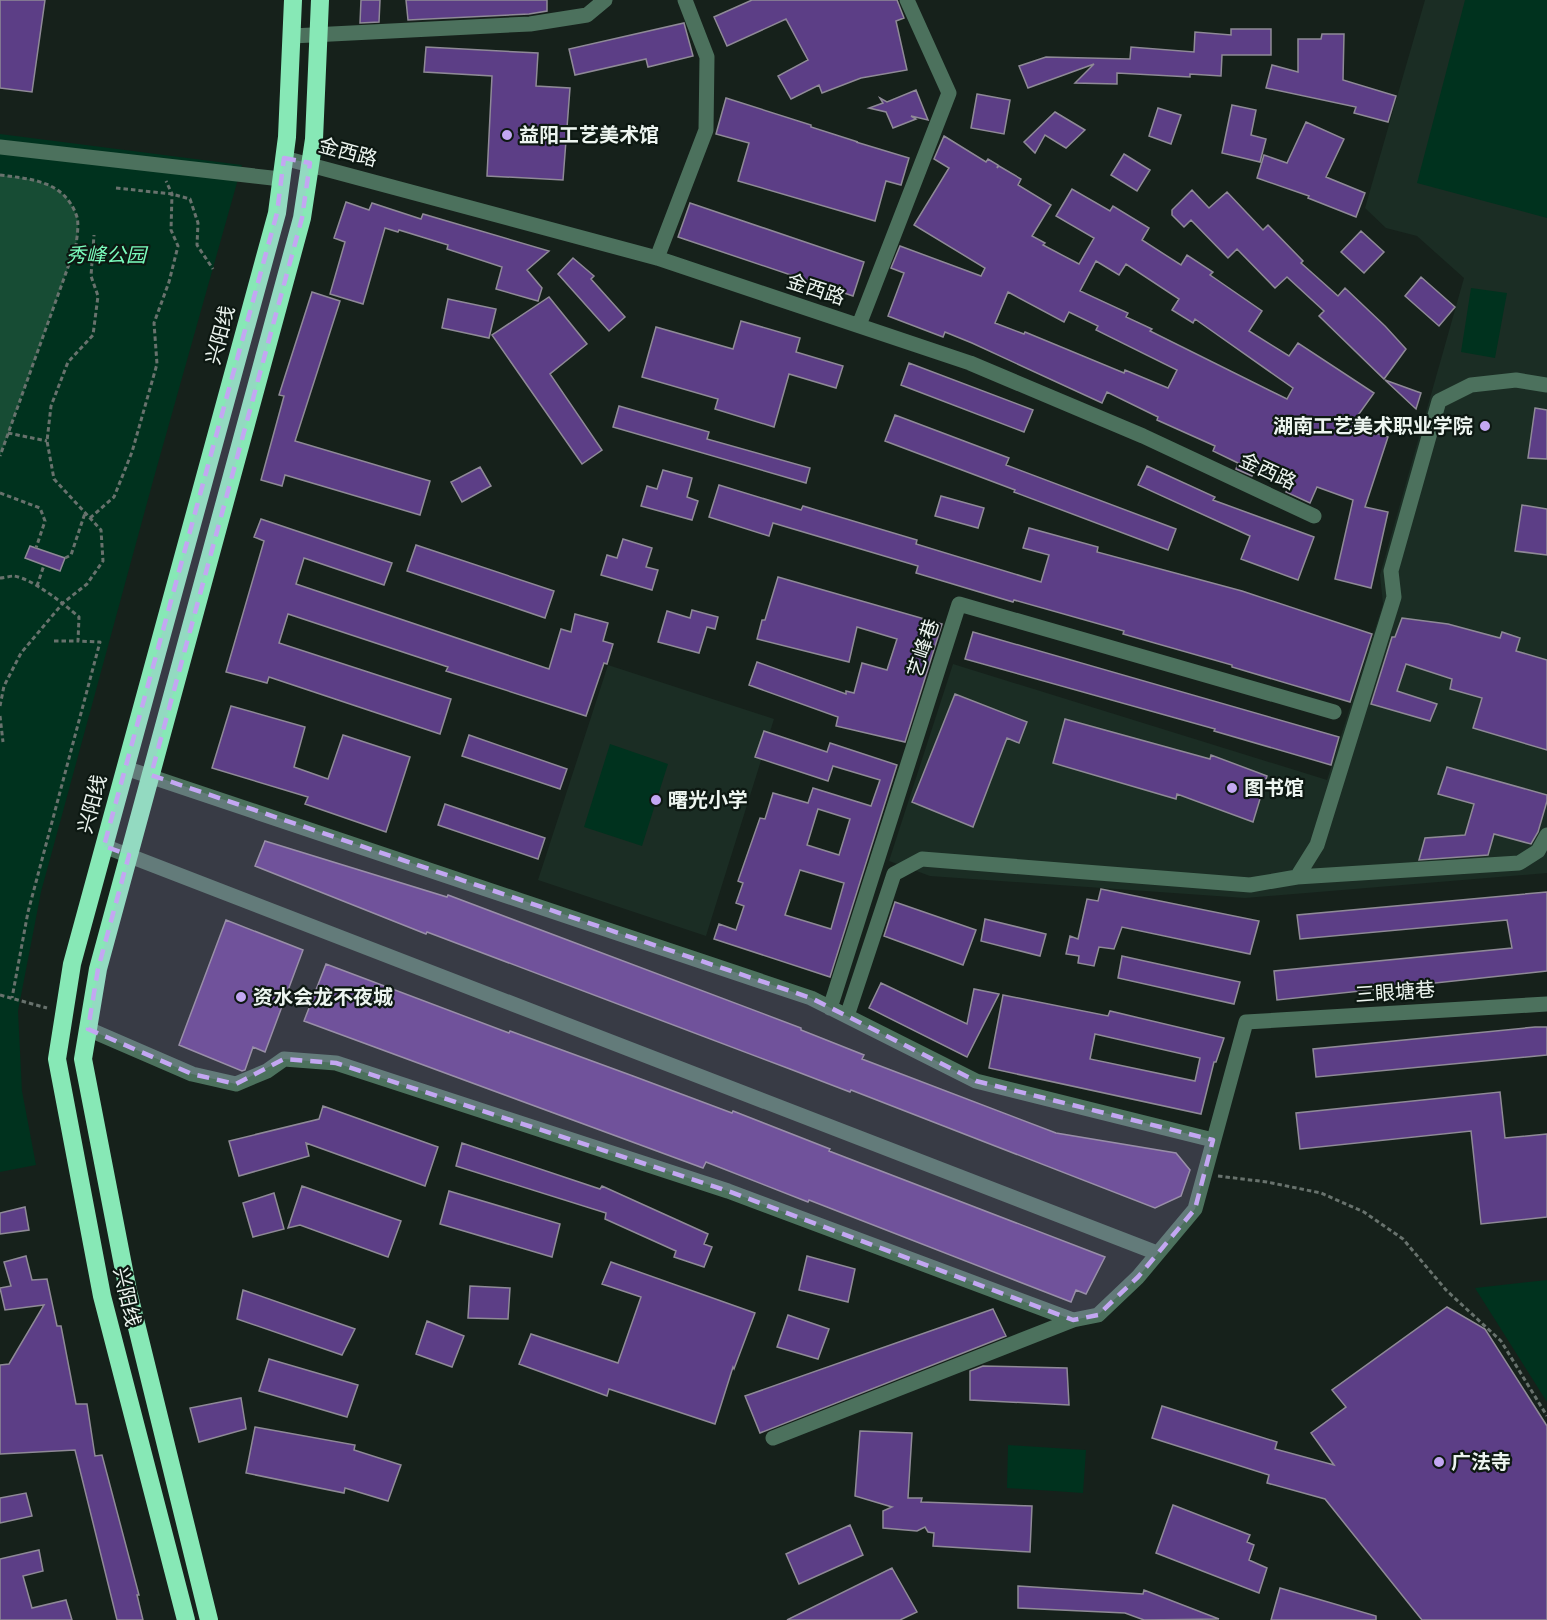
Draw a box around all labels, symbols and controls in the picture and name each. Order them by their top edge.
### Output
place label: 益阳工艺美术馆 [519,121,659,151]
marker: 益阳工艺美术馆 [500,128,514,142]
street label: 金西路 [315,131,381,175]
park label: 秀峰公园 [66,241,149,271]
street label: 金西路 [783,266,849,313]
street label: 兴阳线 [199,302,243,368]
place label: 湖南工艺美术职业学院 [1273,412,1473,442]
marker: 湖南工艺美术职业学院 [1478,419,1492,433]
street label: 金西路 [1234,446,1301,498]
street label: 艺峰巷 [900,615,947,681]
street label: 兴阳线 [71,771,115,837]
place label: 图书馆 [1244,774,1304,804]
marker: 图书馆 [1225,781,1239,795]
place label: 曙光小学 [668,786,748,816]
marker: 曙光小学 [649,793,663,807]
street label: 三眼塘巷 [1354,975,1436,1011]
place label: 资水会龙不夜城 [253,983,393,1013]
marker: 资水会龙不夜城 [234,990,248,1004]
street label: 兴阳线 [105,1265,147,1330]
place label: 广法寺 [1451,1448,1511,1478]
marker: 广法寺 [1432,1455,1446,1469]

